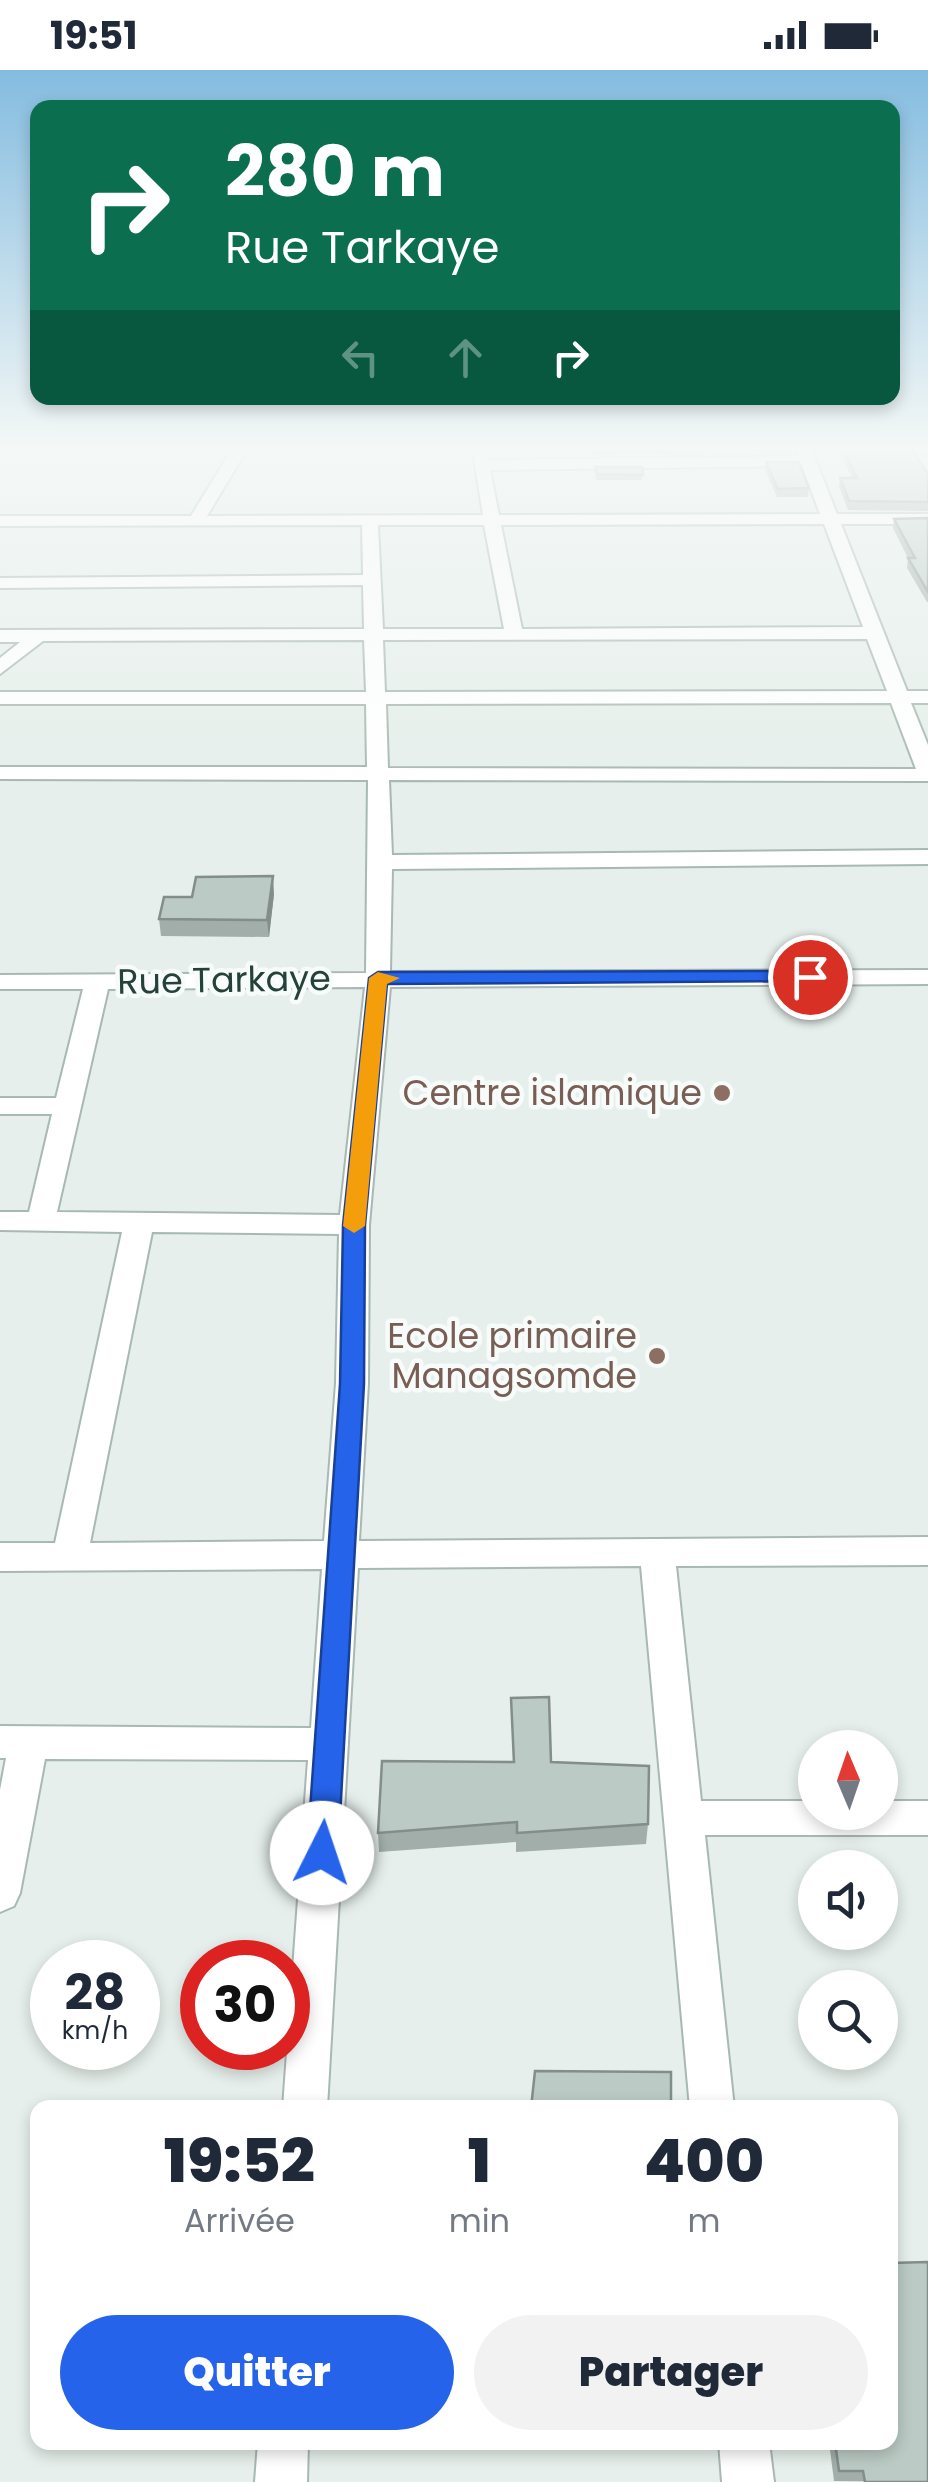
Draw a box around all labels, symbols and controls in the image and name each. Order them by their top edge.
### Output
text: 19:51 [50,9,137,62]
text: 280 m [225,122,445,221]
icon: right [60,140,190,270]
text: Rue Tarkaye [225,216,499,279]
icon: left [333,330,388,385]
icon: ahead [438,330,493,385]
icon: right [543,330,598,385]
pin [768,935,853,1020]
icon: arrive [783,950,838,1005]
street label: Rue Tarkaye [117,953,331,1006]
place label: Centre islamique [402,1068,702,1117]
marker: Centre islamique [711,1082,733,1104]
place label: Ecole primaire Managsomde [387,1311,637,1400]
marker: Ecole primaire Managsomde [646,1345,668,1367]
north arrow [798,1730,898,1830]
map controls [798,1730,898,2070]
position arrow [270,1801,374,1905]
button: sound [798,1850,898,1950]
speed limit sign: 30 [180,1940,310,2070]
text: 28 [65,1957,125,2028]
button: search [798,1970,898,2070]
text: km/h [62,2013,128,2048]
text: 19:52 [164,2119,315,2203]
text: 1 [468,2119,491,2203]
text: 400 [644,2119,764,2203]
text: Arrivée [184,2198,295,2243]
text: min [449,2198,510,2243]
text: m [688,2198,720,2243]
button: Quitter [60,2315,454,2430]
button: Partager [474,2315,868,2430]

